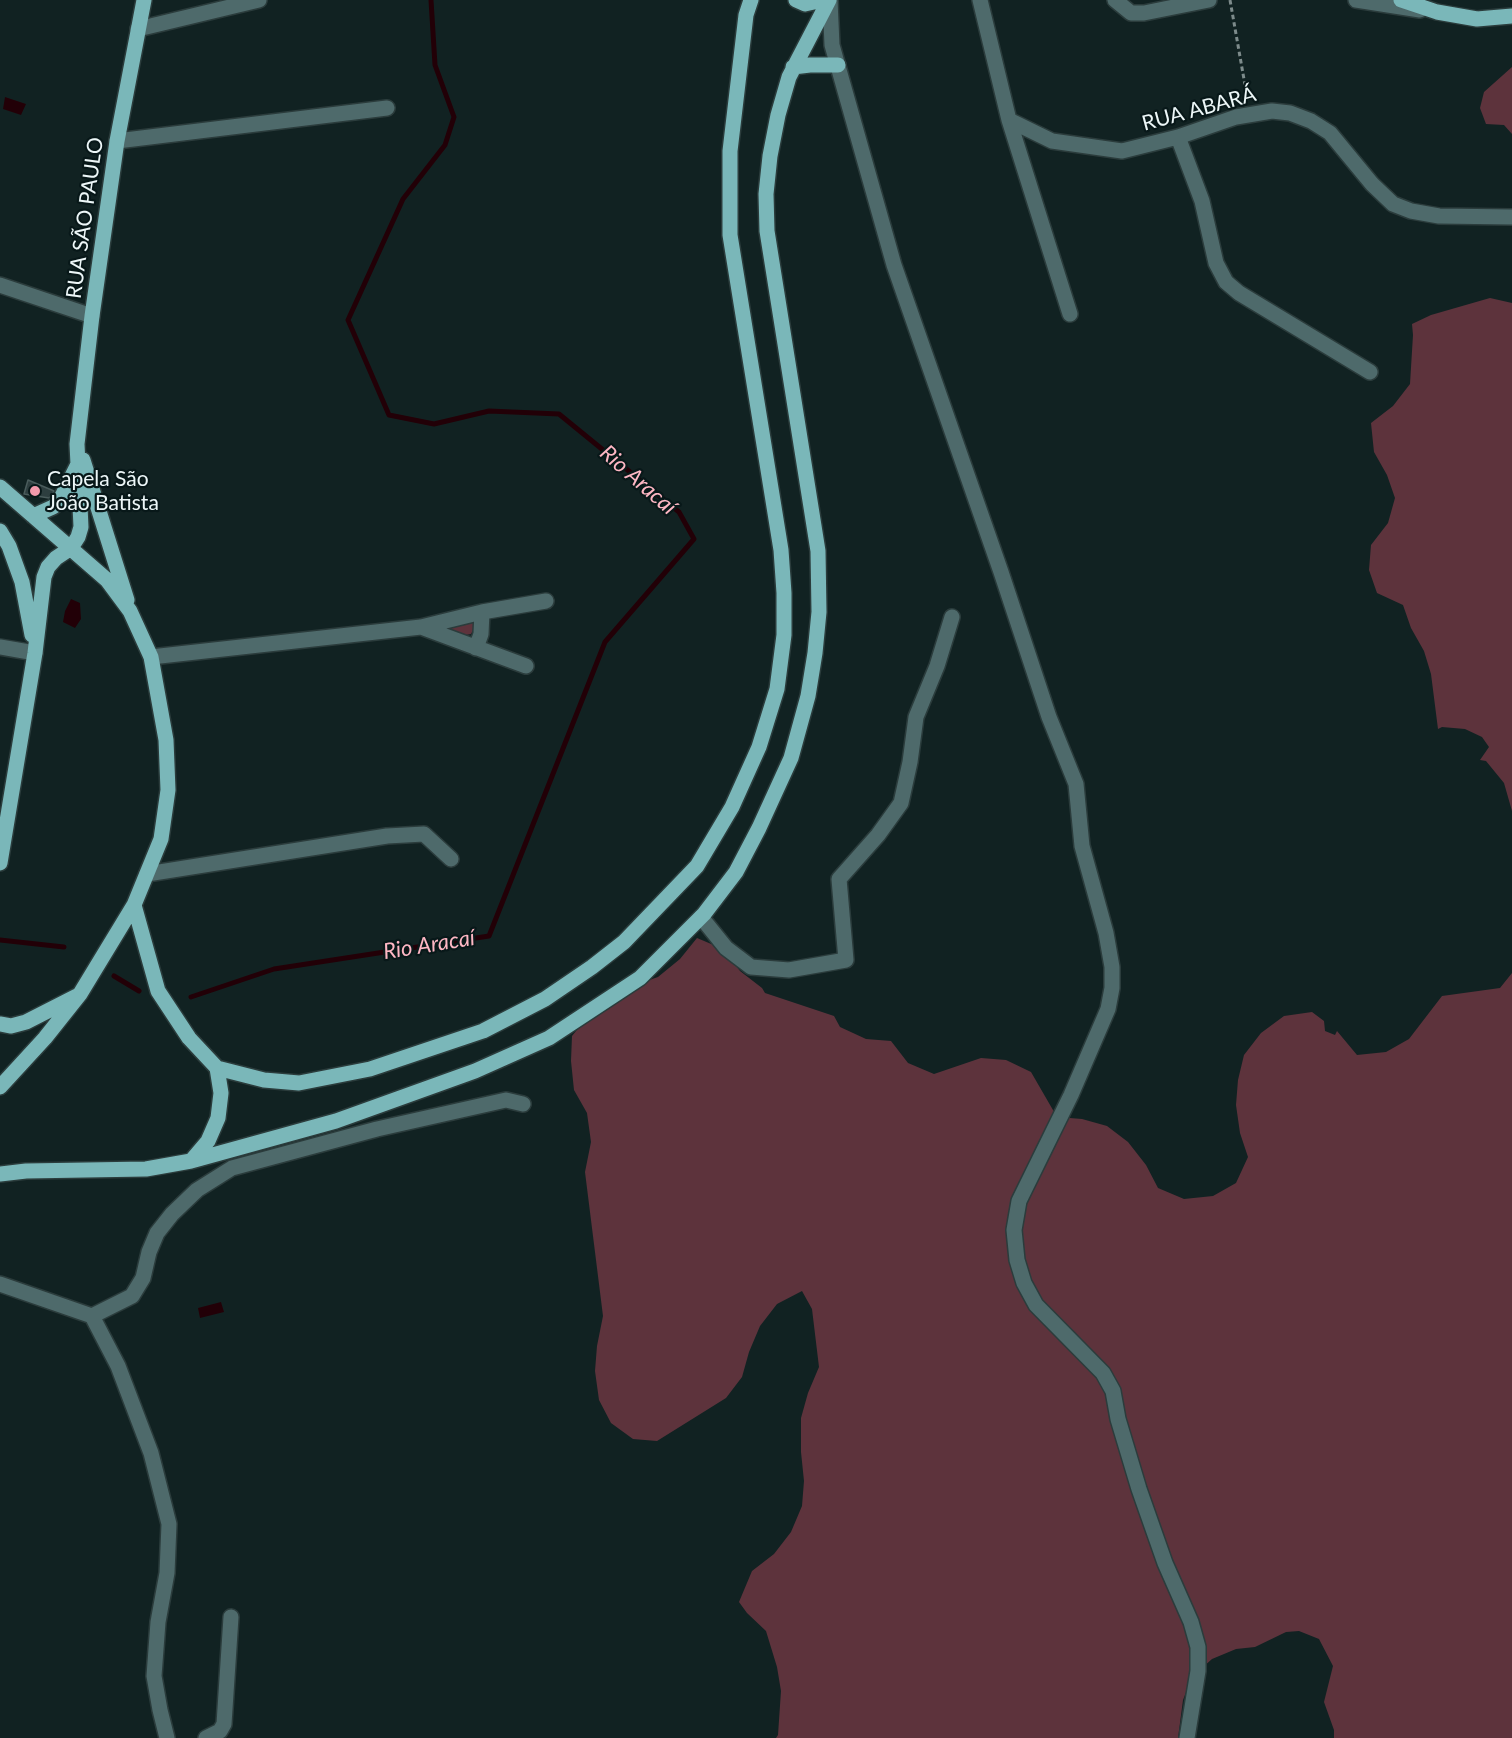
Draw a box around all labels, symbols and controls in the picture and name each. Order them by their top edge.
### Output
street label: RUA ABARÁ [1139,82,1259,136]
street label: RUA SÃO PAULO [61,136,109,300]
water label: Rio Aracaí [594,440,682,520]
place label: Capela São João Batista [47,466,159,516]
marker: Capela São João Batista [28,484,42,498]
water label: Rio Aracaí [381,925,477,965]

